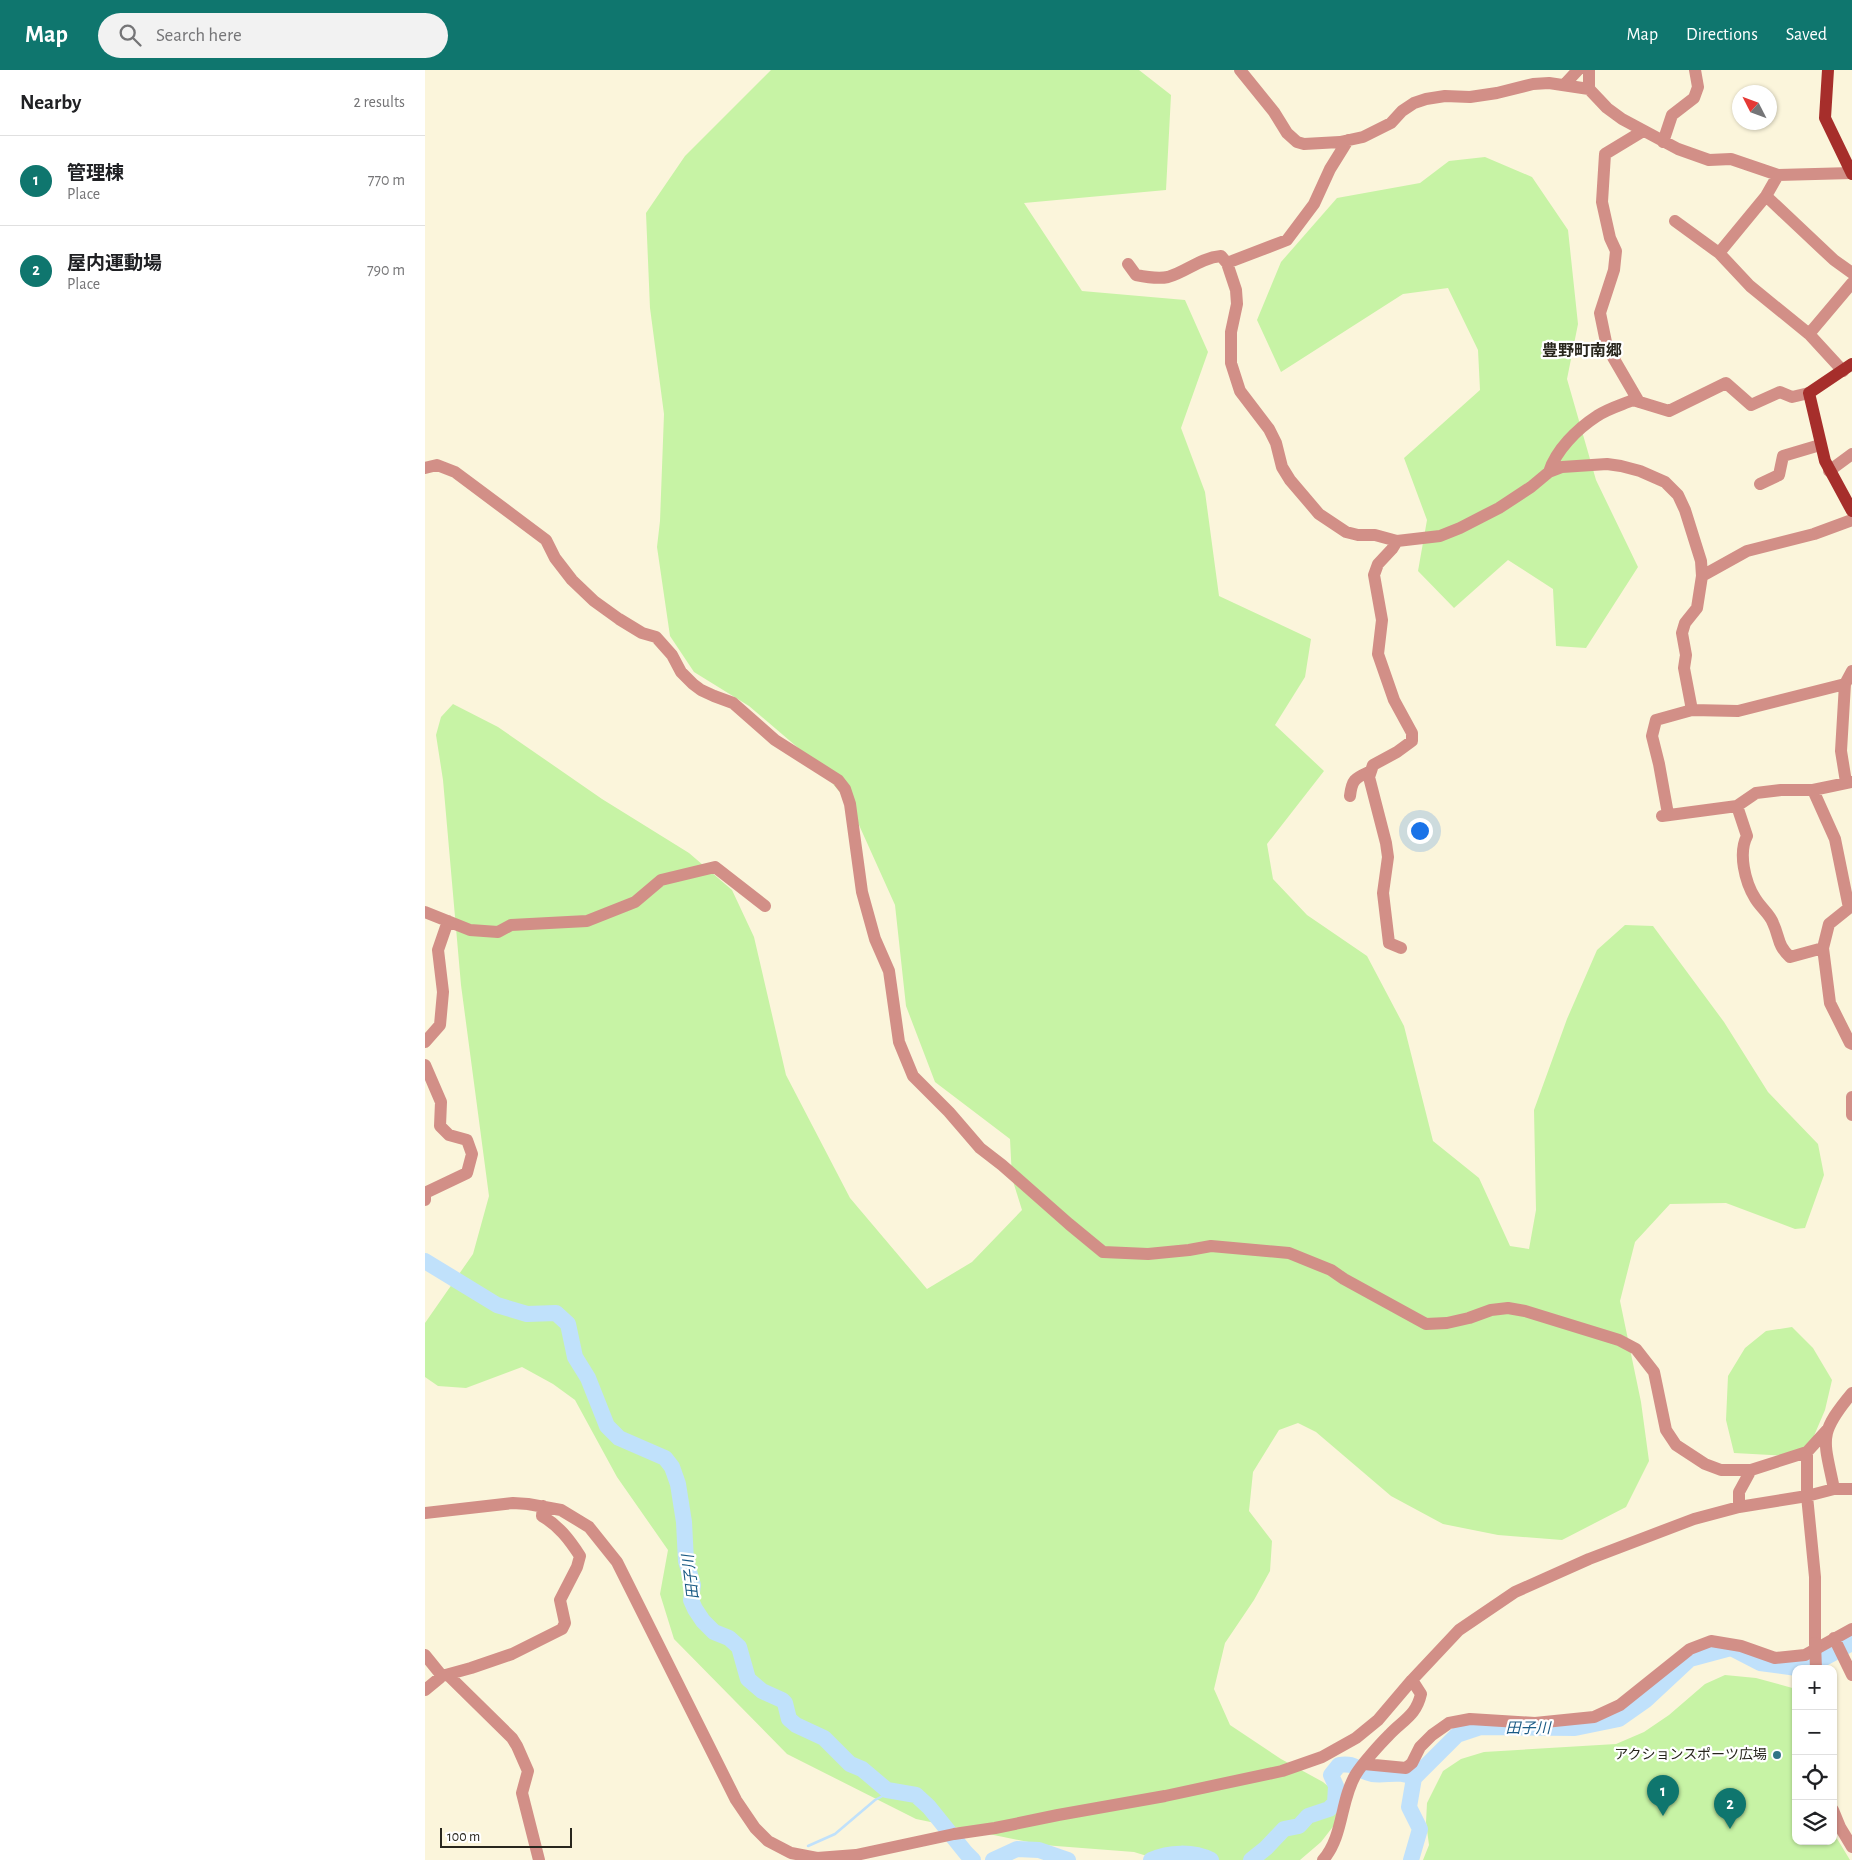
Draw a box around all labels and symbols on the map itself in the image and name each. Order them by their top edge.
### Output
north arrow [1732,85,1777,130]
district label: 豊野町南郷 [1542,342,1622,359]
your location [1407,818,1433,844]
water label: 田子川 [681,1552,701,1600]
water label: 田子川 [1505,1721,1552,1736]
place label: アクションスポーツ広場 [1614,1747,1767,1762]
marker: アクションスポーツ広場 [1771,1749,1783,1761]
pin: 1 [1647,1775,1679,1816]
pin: 2 [1714,1788,1746,1829]
scale bar [440,1825,573,1848]

